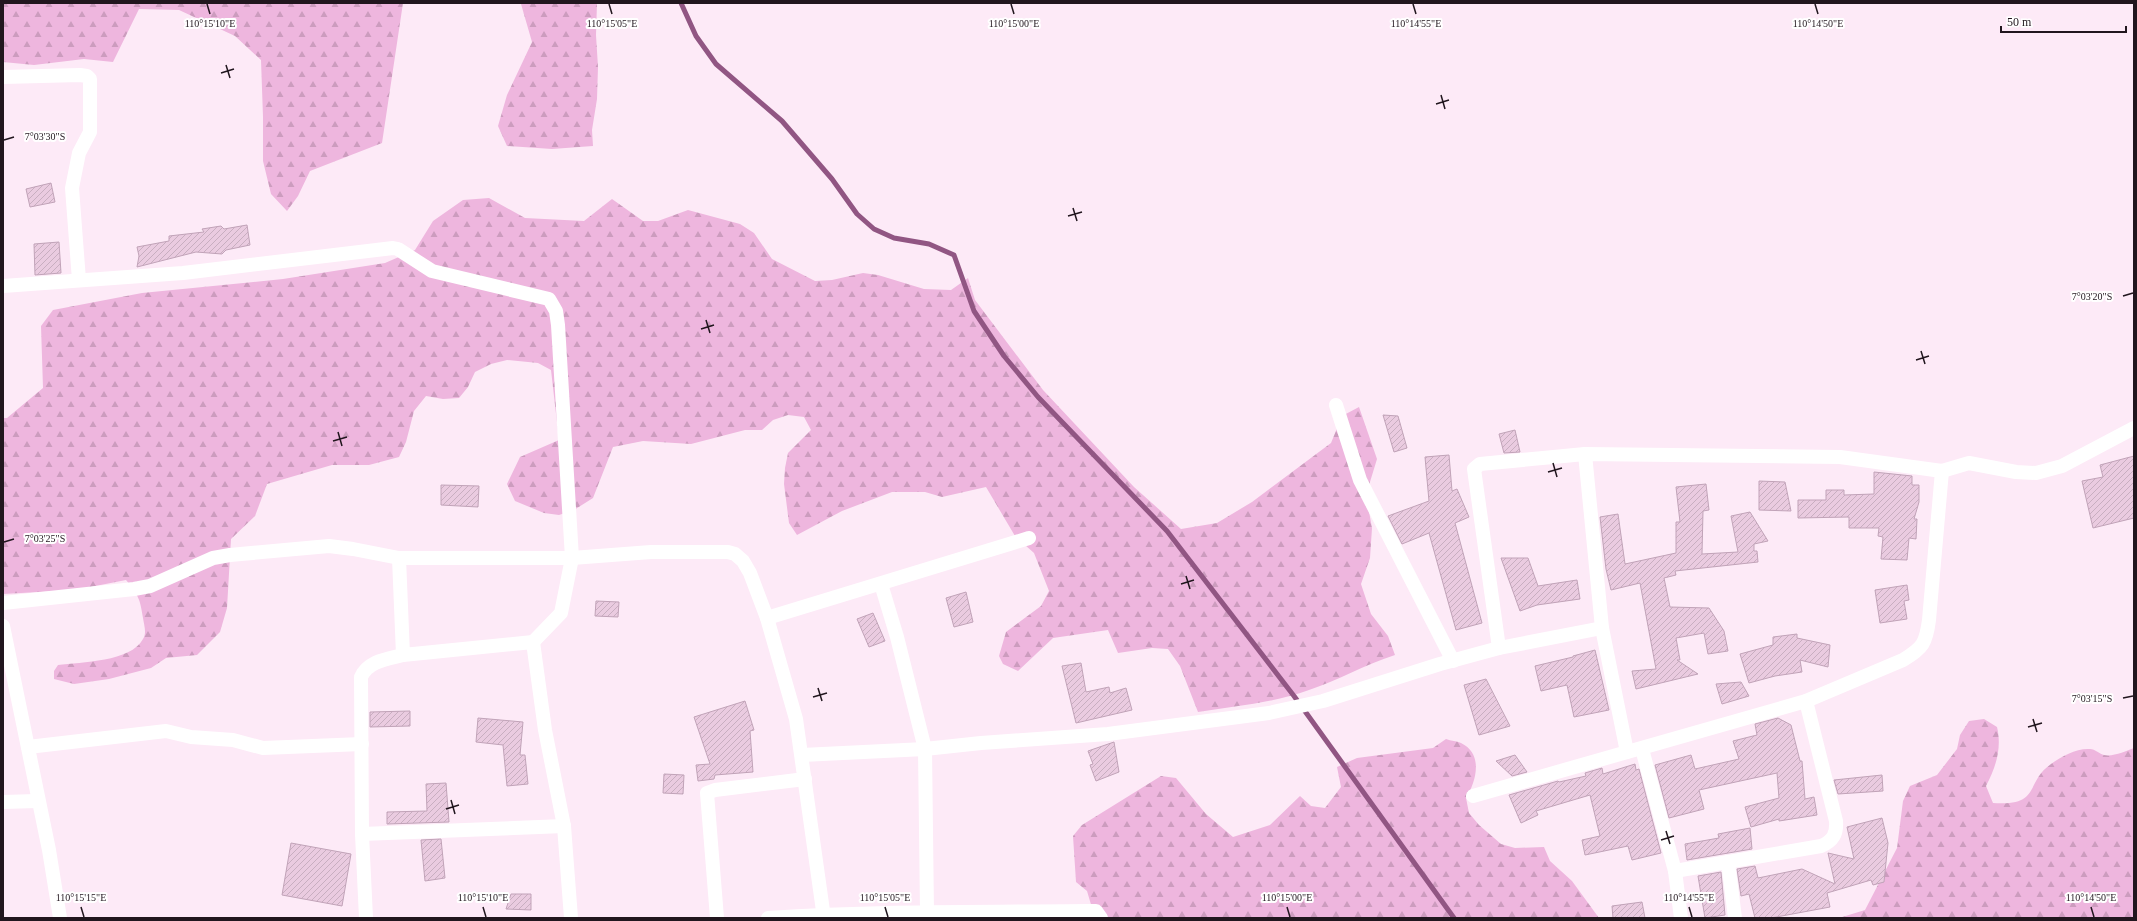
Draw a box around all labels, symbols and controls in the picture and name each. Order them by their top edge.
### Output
scale bar [2001,8,2126,34]
text: 50 m [2007,15,2032,29]
text: 110°15'10"E [185,18,235,29]
text: 110°15'05"E [587,18,637,29]
text: 110°15'00"E [989,18,1039,29]
text: 110°14'55"E [1391,18,1441,29]
text: 110°14'50"E [1793,18,1843,29]
text: 7°03'30"S [25,131,65,142]
text: 7°03'20"S [2072,291,2112,302]
text: 7°03'25"S [25,533,65,544]
text: 7°03'15"S [2072,693,2112,704]
text: 110°15'15"E [56,892,106,903]
text: 110°15'10"E [458,892,508,903]
text: 110°15'05"E [860,892,910,903]
text: 110°15'00"E [1262,892,1312,903]
text: 110°14'55"E [1664,892,1714,903]
text: 110°14'50"E [2066,892,2116,903]

